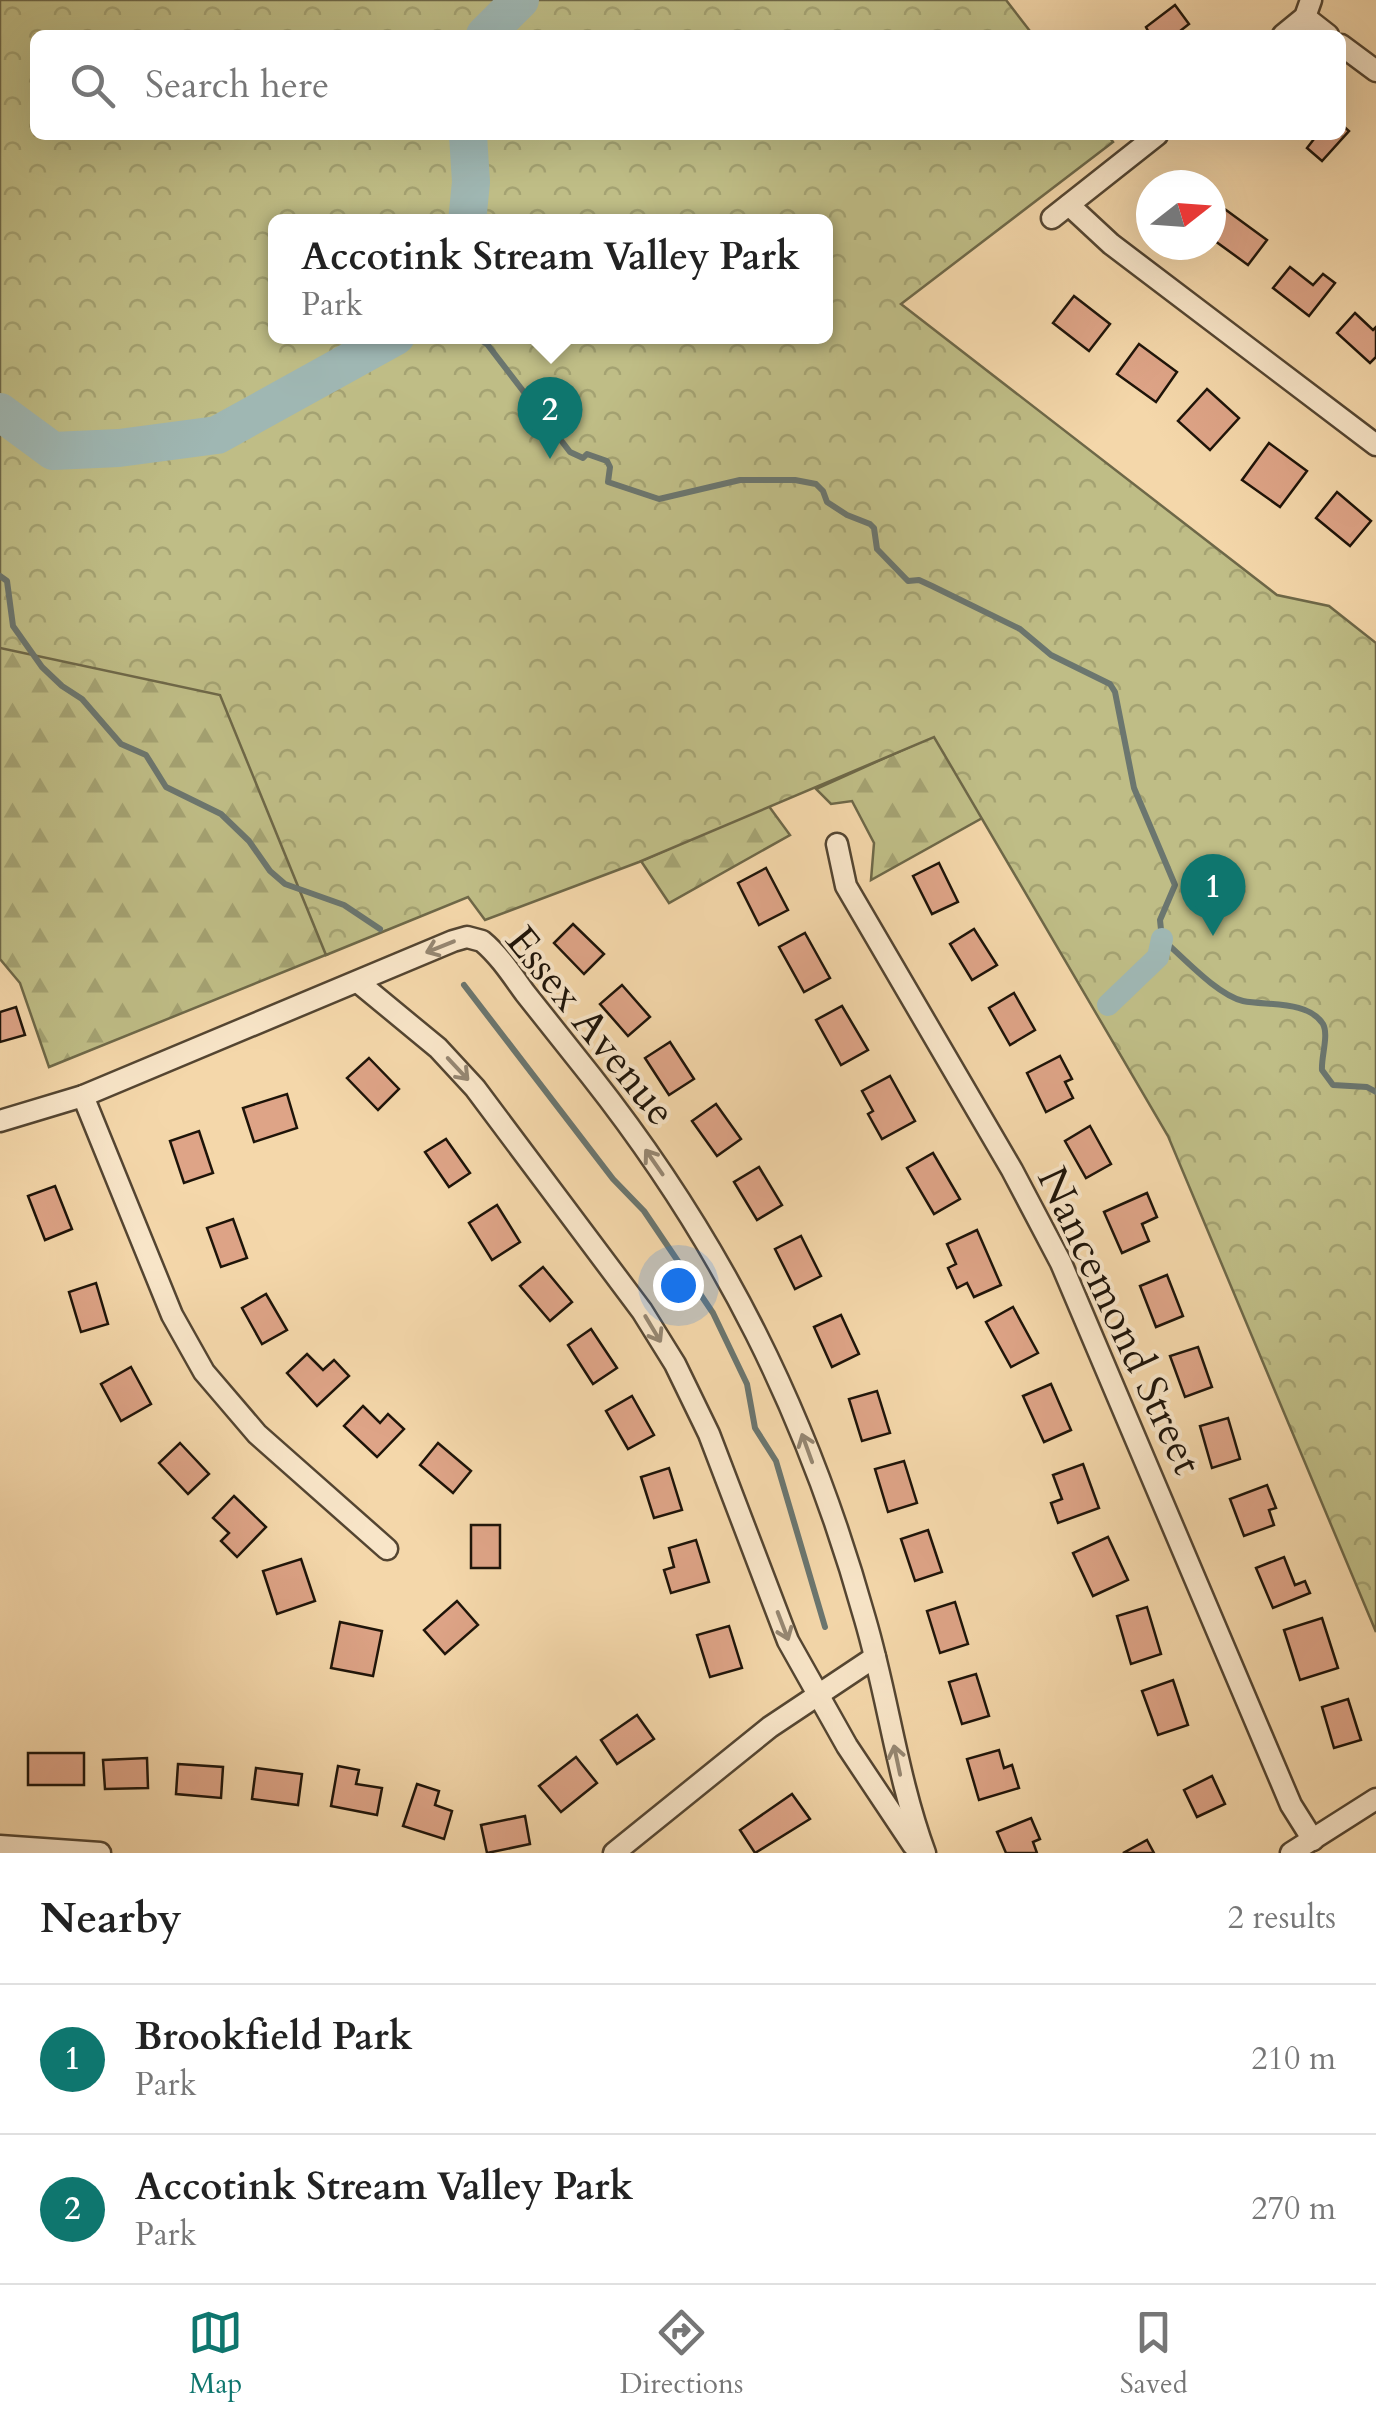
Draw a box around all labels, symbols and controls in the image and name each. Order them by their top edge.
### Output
search box [30,30,1346,140]
icon: search [65,58,120,113]
text: Search here [145,59,329,111]
north arrow [1136,170,1226,260]
popup [268,214,833,344]
text: Accotink Stream Valley Park [301,231,800,283]
text: Park [301,283,363,327]
pin: 2 [518,376,582,459]
pin: 1 [1180,854,1246,936]
street label: Essex Avenue [493,914,689,1138]
one-way arrow [425,939,456,957]
one-way arrow [446,1056,469,1081]
one-way arrow [644,1149,665,1177]
street label: Nancemond Street [1023,1158,1216,1484]
your location [653,1260,704,1311]
one-way arrow [643,1314,663,1343]
one-way arrow [797,1433,815,1463]
one-way arrow [775,1610,793,1640]
one-way arrow [887,1745,905,1777]
text: Nearby [40,1890,182,1947]
text: 2 results [1228,1896,1336,1940]
text: Brookfield Park [135,2011,412,2063]
text: 1 [64,2037,81,2081]
text: 210 m [1251,2037,1336,2081]
text: Park [135,2063,197,2107]
text: Accotink Stream Valley Park [135,2161,633,2213]
text: 2 [64,2187,81,2231]
text: 270 m [1251,2187,1336,2231]
text: Park [135,2213,197,2257]
tab: Map [188,2305,243,2403]
tab: Directions [620,2305,743,2403]
tab: Saved [1120,2305,1188,2403]

